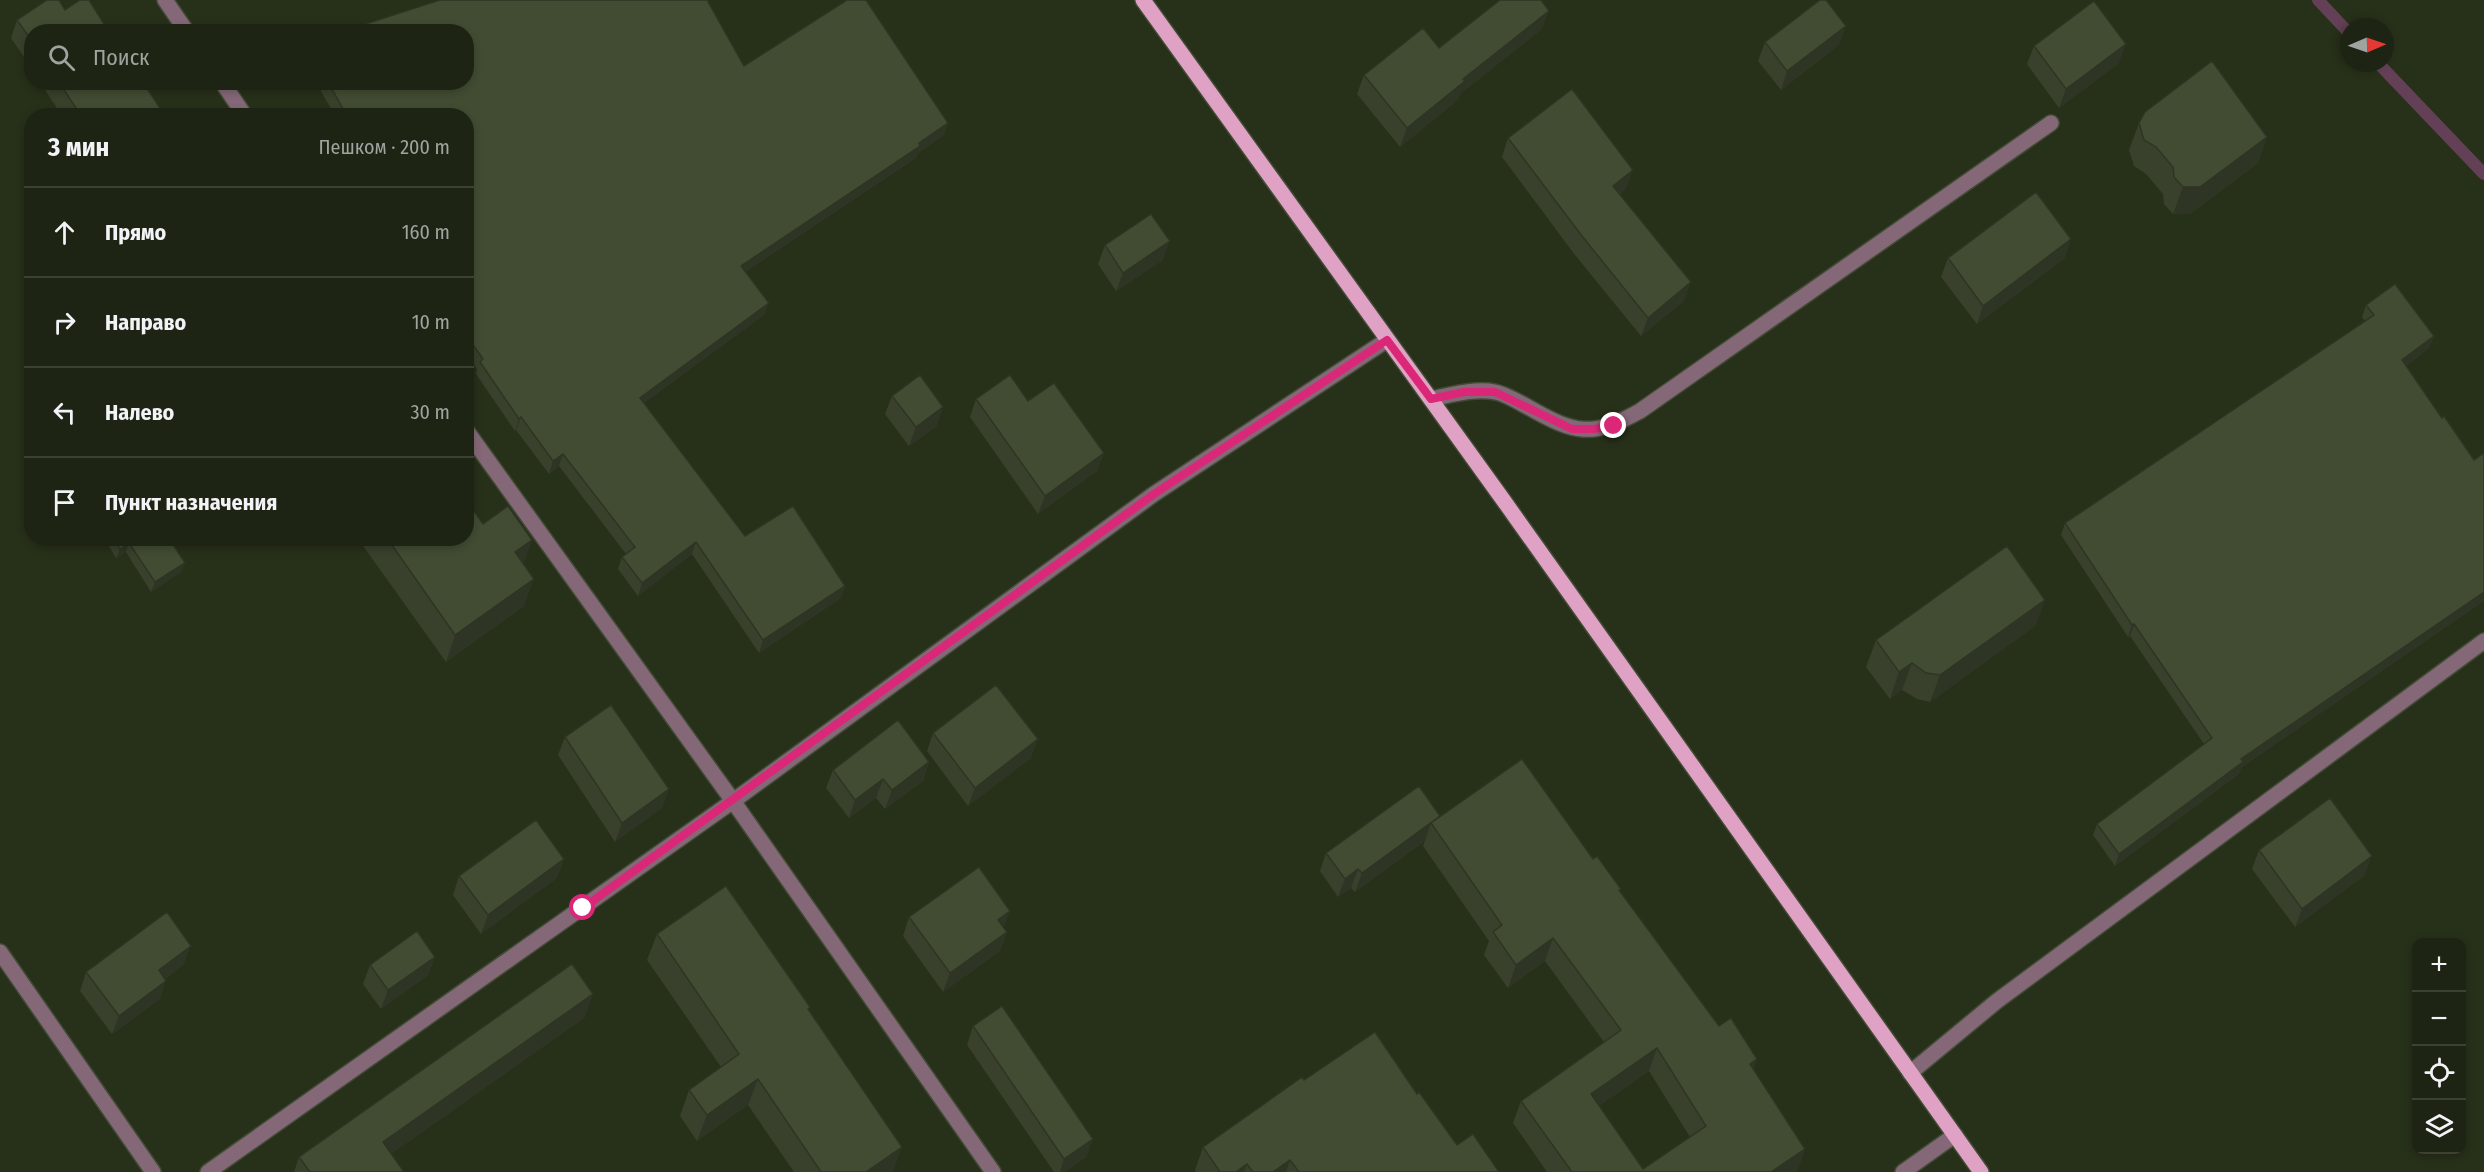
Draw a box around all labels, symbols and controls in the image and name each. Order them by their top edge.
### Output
north arrow [2340,18,2394,72]
search box [24,24,474,90]
icon: search [45,41,78,74]
text: Поиск [93,44,149,71]
text: 3 мин [48,132,109,163]
text: Пешком · 200 m [319,135,450,159]
icon: ahead [48,216,81,249]
text: Прямо [105,219,166,246]
text: 160 m [402,220,450,244]
icon: right [48,306,81,339]
text: Направо [105,309,186,336]
text: 10 m [412,310,450,334]
icon: left [48,396,81,429]
text: Налево [105,399,174,426]
text: 30 m [410,400,450,424]
route end [1600,412,1626,438]
icon: arrive [48,486,81,519]
text: Пункт назначения [105,489,277,516]
route start [569,894,595,920]
map controls [2412,938,2466,1154]
button: + [2412,938,2466,992]
button: − [2412,992,2466,1046]
button: locate [2412,1046,2466,1100]
button: layers [2412,1100,2466,1154]

